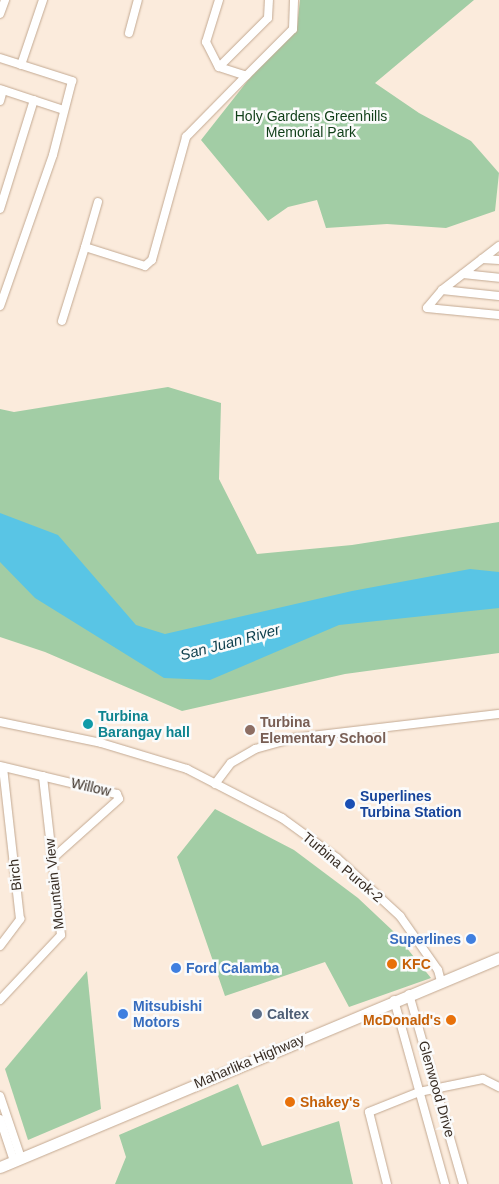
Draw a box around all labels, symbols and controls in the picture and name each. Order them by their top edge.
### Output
park label: Holy Gardens Greenhills Memorial Park [235,108,387,140]
water label: San Juan River [178,620,282,664]
place label: Turbina Barangay hall [98,708,190,740]
place label: Turbina Elementary School [260,714,386,746]
marker: Turbina Barangay hall [82,718,94,730]
marker: Turbina Elementary School [244,724,256,736]
street label: Willow [69,774,113,800]
place label: Superlines Turbina Station [360,788,462,820]
marker: Superlines Turbina Station [344,798,356,810]
street label: Turbina Purok-2 [299,828,387,906]
street label: Mountain View [41,838,67,930]
street label: Birch [5,858,25,892]
place label: Superlines [389,931,461,947]
marker: Superlines [465,933,477,945]
place label: KFC [402,956,431,972]
marker: KFC [386,958,398,970]
place label: Ford Calamba [186,960,279,976]
marker: Ford Calamba [170,962,182,974]
place label: Mitsubishi Motors [133,998,202,1030]
place label: Caltex [267,1006,309,1022]
marker: Mitsubishi Motors [117,1008,129,1020]
marker: Caltex [251,1008,263,1020]
place label: McDonald's [363,1012,441,1028]
marker: McDonald's [445,1014,457,1026]
street label: Maharlika Highway [191,1030,307,1092]
street label: Glenwood Drive [415,1039,459,1139]
place label: Shakey's [300,1094,360,1110]
marker: Shakey's [284,1096,296,1108]

